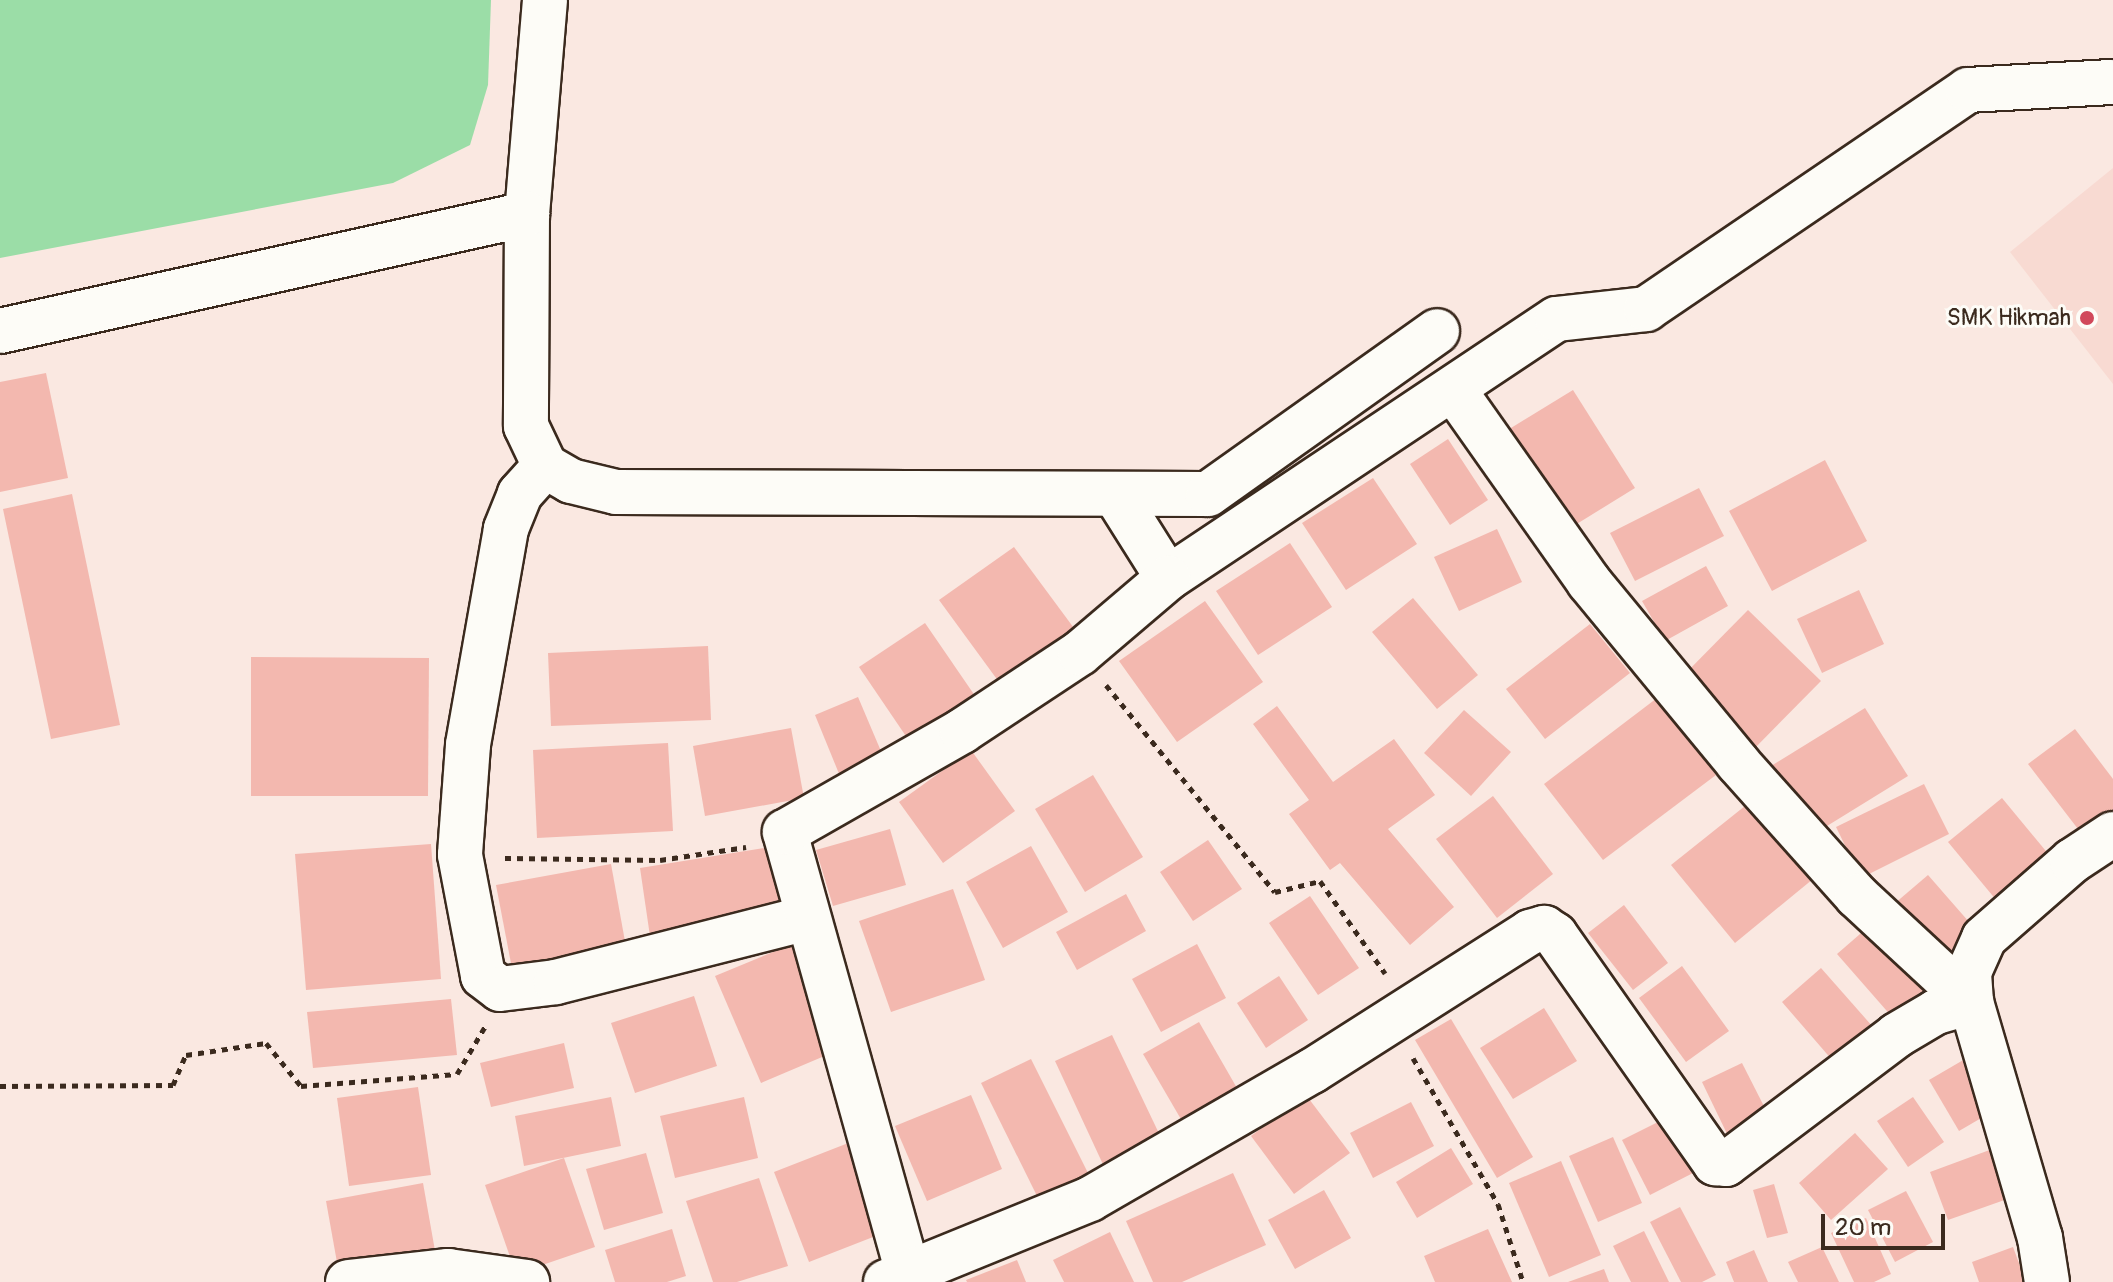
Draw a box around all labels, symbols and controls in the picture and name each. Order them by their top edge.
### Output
place label: SMK Hikmah [1947,304,2071,332]
marker: SMK Hikmah [2078,309,2096,327]
scale bar [1825,1198,1949,1248]
text: 20 m [1835,1213,1891,1242]

